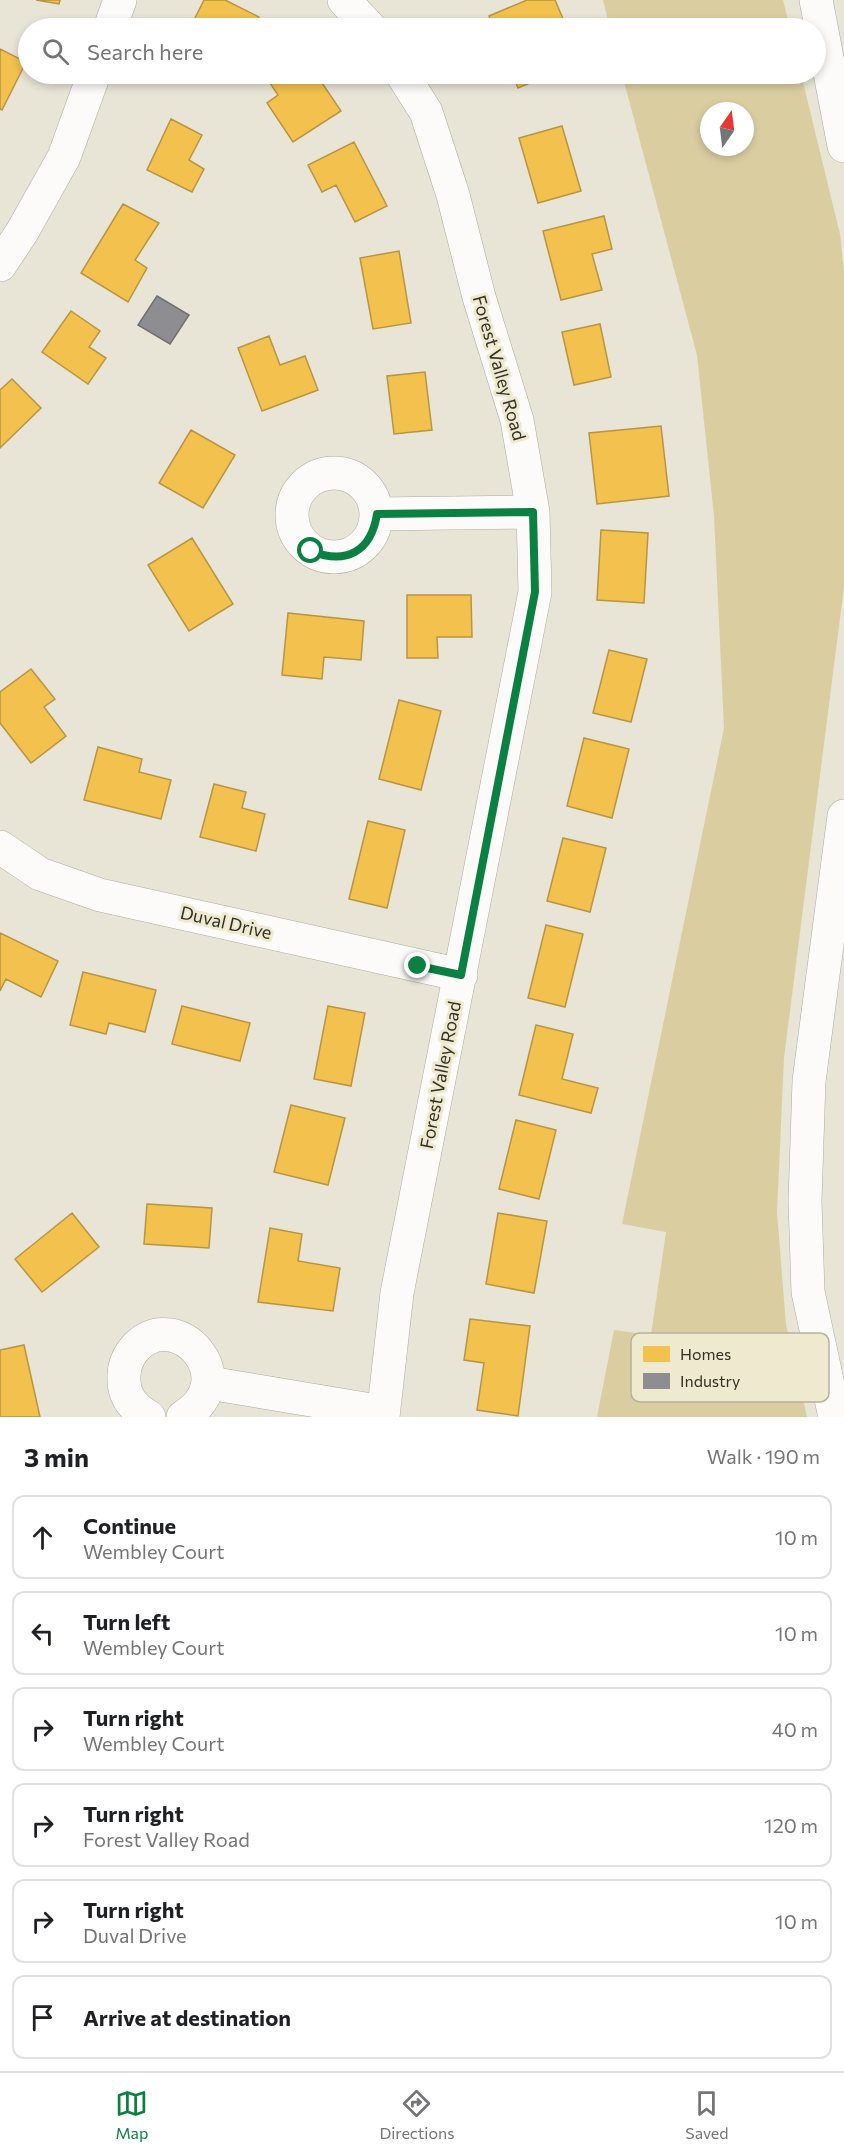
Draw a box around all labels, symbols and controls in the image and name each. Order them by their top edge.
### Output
search box [18,18,826,84]
icon: search [39,35,72,68]
text: Search here [87,38,203,65]
north arrow [700,102,754,156]
street label: Forest Valley Road [469,293,531,443]
route start [297,537,323,563]
street label: Duval Drive [178,901,274,943]
route end [404,952,430,978]
street label: Forest Valley Road [415,999,465,1151]
legend [631,1333,829,1402]
text: Homes [680,1344,731,1363]
text: Industry [680,1371,740,1390]
text: 3 min [24,1441,89,1472]
text: Walk · 190 m [707,1444,820,1468]
text: Continue [83,1512,176,1539]
icon: ahead [26,1521,59,1554]
text: 10 m [775,1525,818,1549]
text: Wembley Court [83,1539,224,1563]
text: Turn left [83,1608,170,1635]
icon: left [26,1617,59,1650]
text: 10 m [775,1621,818,1645]
text: Wembley Court [83,1635,224,1659]
text: Turn right [83,1704,184,1731]
icon: right [26,1713,59,1746]
text: 40 m [772,1717,818,1741]
text: Wembley Court [83,1731,224,1755]
text: Turn right [83,1800,184,1827]
icon: right [26,1809,59,1842]
text: 120 m [764,1813,818,1837]
text: Forest Valley Road [83,1827,250,1851]
text: Turn right [83,1896,184,1923]
icon: right [26,1905,59,1938]
text: 10 m [775,1909,818,1933]
text: Duval Drive [83,1923,187,1947]
icon: arrive [26,2001,59,2034]
text: Arrive at destination [83,2004,291,2031]
tab: Map [115,2087,148,2142]
tab: Directions [379,2087,454,2142]
tab: Saved [685,2087,729,2142]

